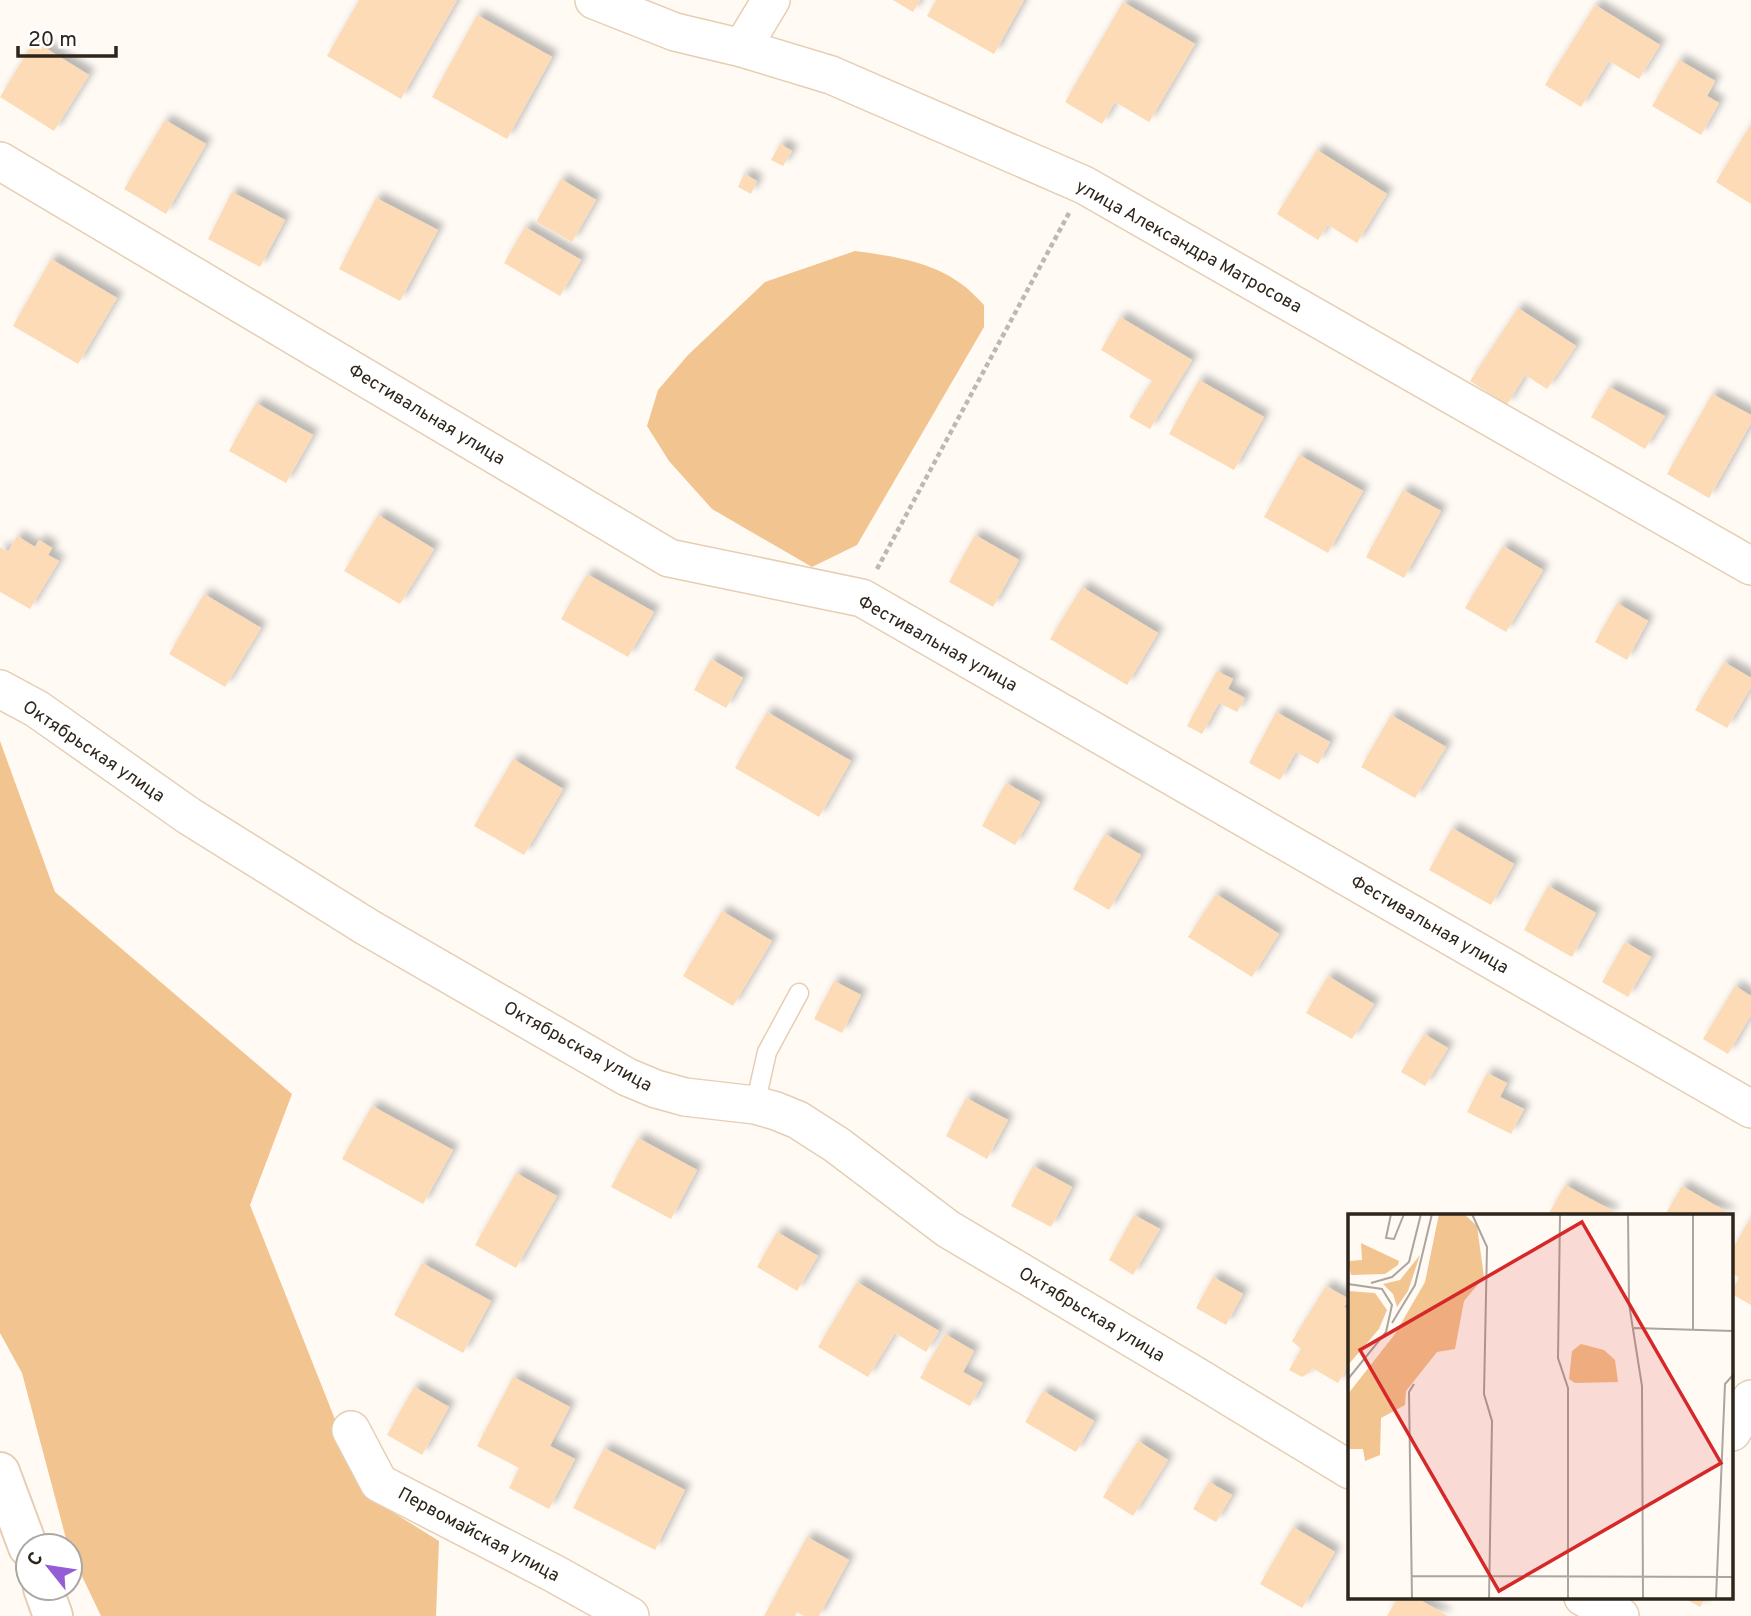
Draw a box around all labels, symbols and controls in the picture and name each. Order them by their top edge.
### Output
scale bar [18,14,116,58]
text: 20 m [28,27,77,54]
street label: улица Александра Матросова [1071,175,1305,319]
street label: Фестивальная улица [344,359,509,471]
street label: Фестивальная улица [853,591,1021,698]
street label: Октябрьская улица [18,696,169,808]
street label: Фестивальная улица [1346,871,1513,980]
street label: Октябрьская улица [499,997,656,1098]
inset map [1348,1214,1734,1598]
street label: Октябрьская улица [1014,1262,1169,1368]
street label: Первомайская улица [393,1483,563,1588]
north arrow [14,1532,84,1602]
text: С [23,1548,49,1571]

